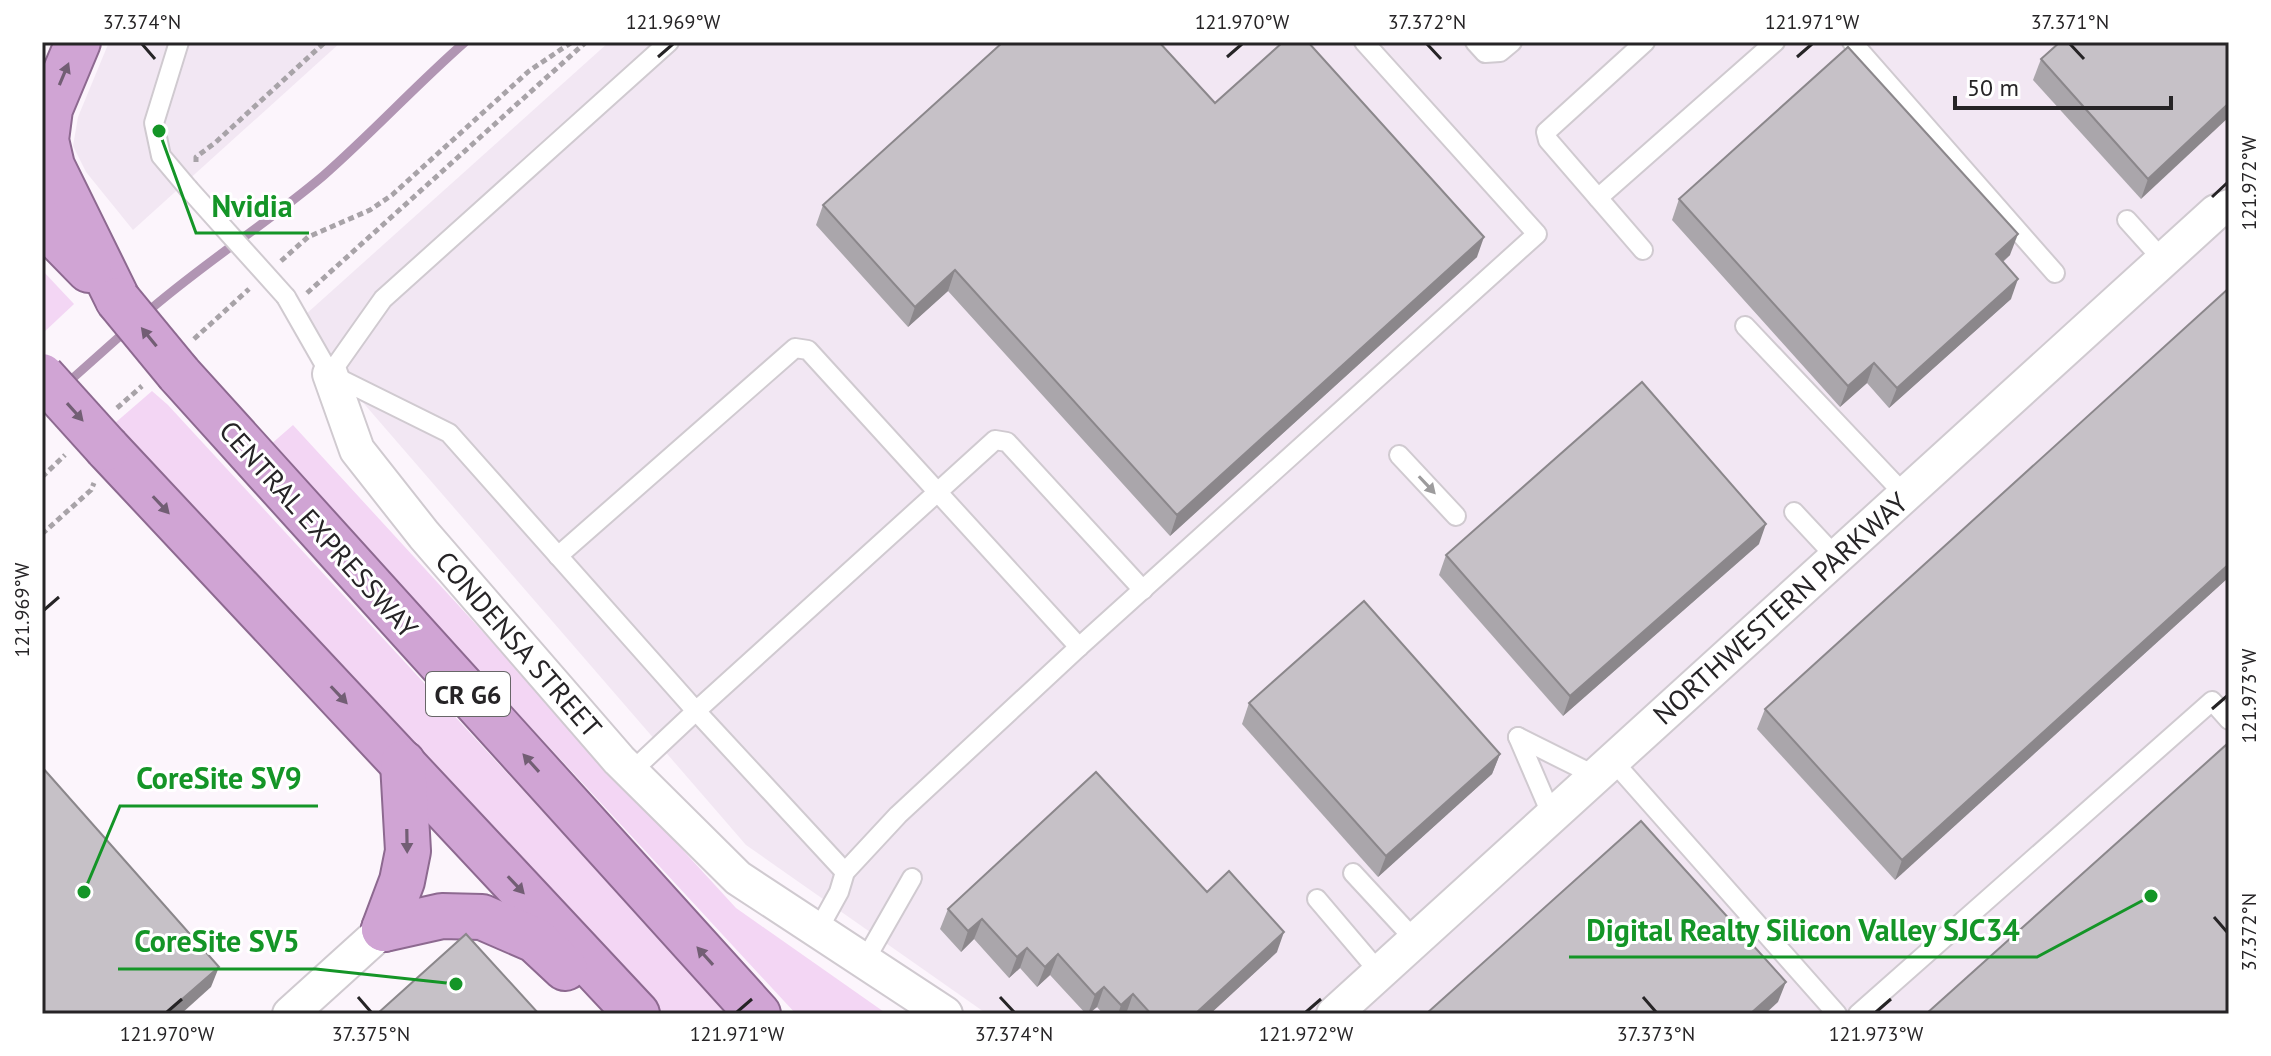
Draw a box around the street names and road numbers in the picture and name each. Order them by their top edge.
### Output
street label: CENTRAL EXPRESSWAY [211,412,427,646]
street label: NORTHWESTERN PARKWAY [1645,483,1915,732]
street label: CONDENSA STREET [428,543,611,745]
road number: CR G6 [426,672,510,716]

